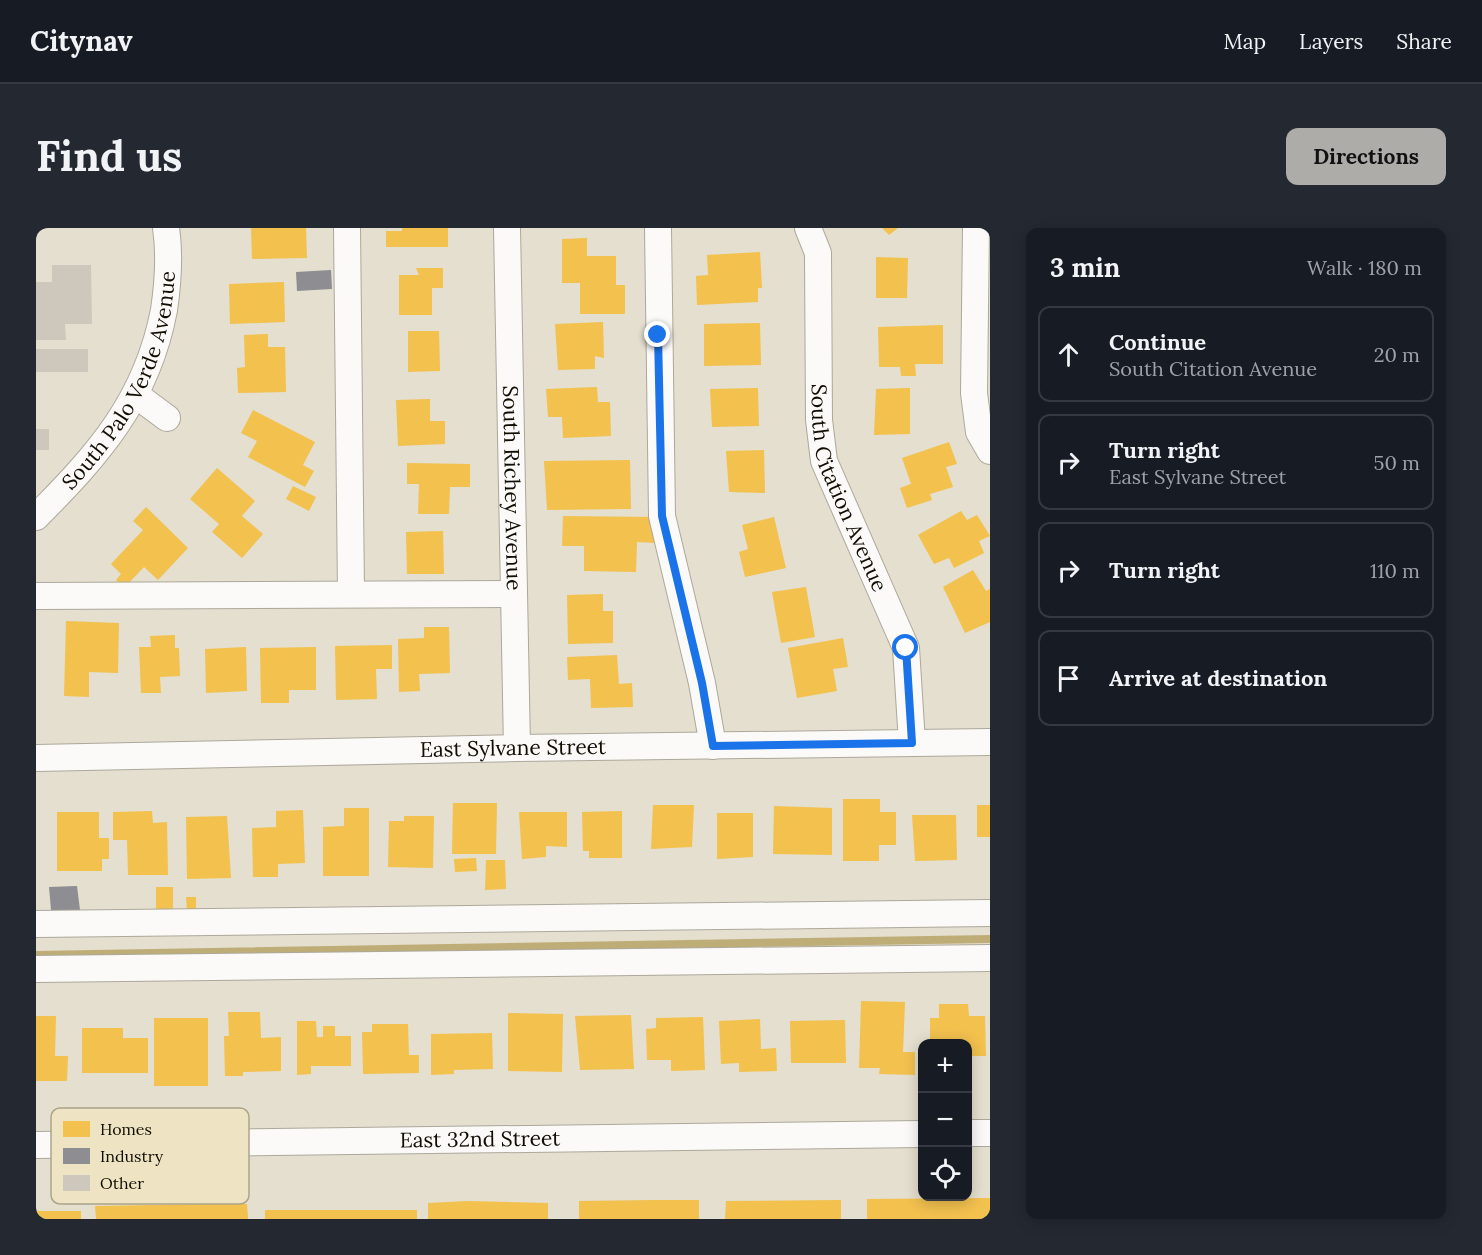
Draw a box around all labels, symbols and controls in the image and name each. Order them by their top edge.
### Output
text: Citynav [30,23,133,59]
text: Map [1223,28,1266,55]
text: Layers [1299,28,1363,55]
text: Share [1396,28,1452,55]
button: Directions [1286,128,1446,185]
text: Find us [36,129,182,183]
text: 3 min [1050,251,1120,284]
text: Walk · 180 m [1307,255,1422,280]
street label: South Palo Verde Avenue [56,270,181,495]
route end [644,321,670,347]
text: Continue [1109,328,1206,356]
icon: ahead [1052,338,1085,371]
text: 20 m [1374,342,1420,367]
text: South Citation Avenue [1109,356,1317,381]
street label: South Citation Avenue [806,384,894,595]
street label: South Richey Avenue [497,385,528,591]
text: Turn right [1109,436,1220,464]
icon: right [1052,446,1085,479]
text: 50 m [1374,450,1420,475]
text: East Sylvane Street [1109,464,1286,489]
icon: right [1052,554,1085,587]
text: Turn right [1109,556,1220,584]
text: 110 m [1370,558,1420,583]
route start [892,634,918,660]
icon: arrive [1052,662,1085,695]
text: Arrive at destination [1109,664,1327,692]
street label: East Sylvane Street [419,733,607,763]
map controls [918,1039,972,1201]
button: + [918,1039,972,1093]
button: − [918,1093,972,1147]
legend [51,1108,249,1204]
text: Homes [100,1119,152,1139]
street label: East 32nd Street [399,1124,561,1153]
text: Industry [100,1146,164,1166]
button: locate [918,1147,972,1201]
text: Other [100,1173,144,1193]

